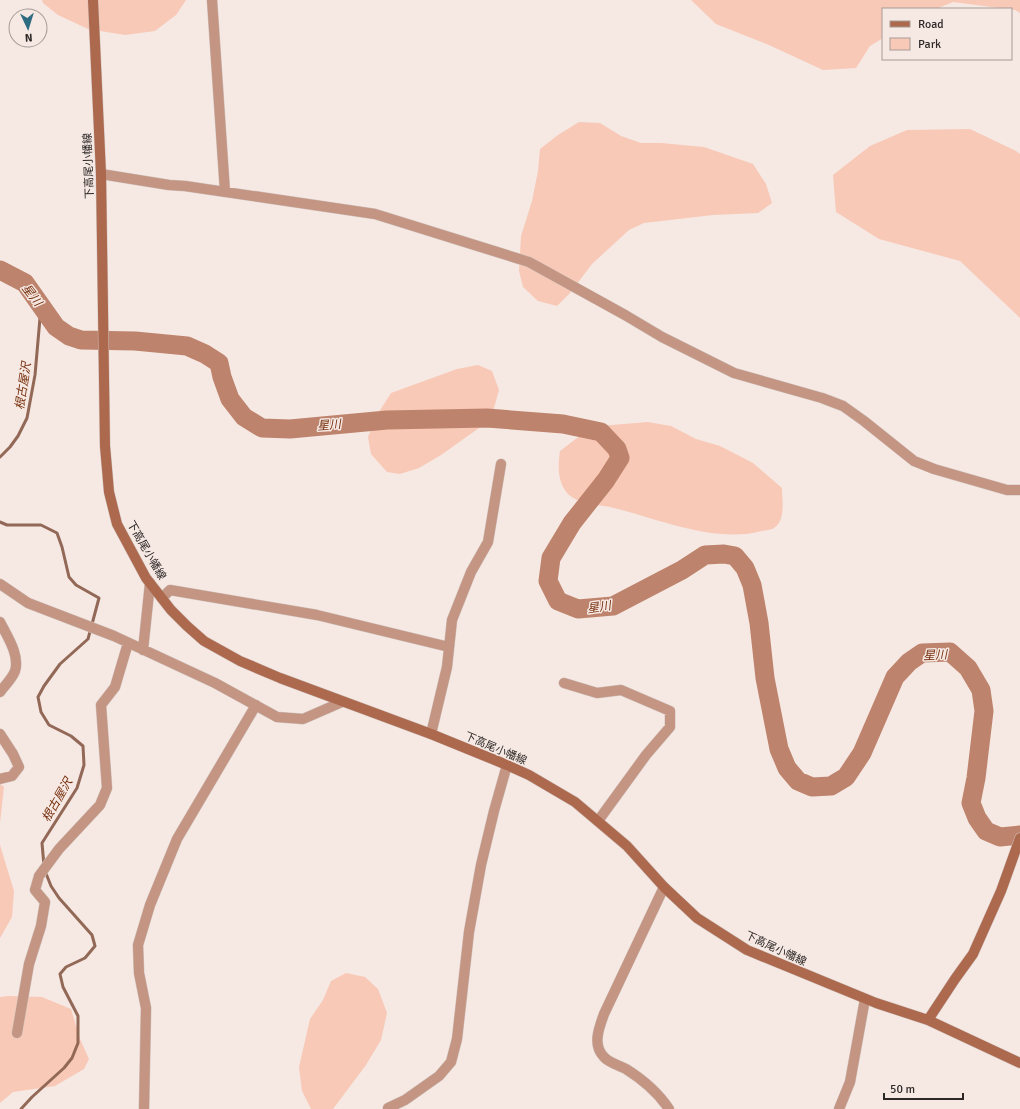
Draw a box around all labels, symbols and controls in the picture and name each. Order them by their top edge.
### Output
north arrow [8,8,48,48]
legend [882,8,1012,60]
text: Road [918,17,944,32]
text: N [24,31,33,44]
text: Park [918,37,941,52]
street label: 下高尾小幡線 [81,133,96,199]
water label: 星川 [18,281,46,311]
water label: 根古屋沢 [12,359,35,411]
water label: 星川 [316,417,344,434]
street label: 下高尾小幡線 [124,518,169,582]
water label: 星川 [586,598,614,617]
water label: 星川 [923,648,949,663]
street label: 下高尾小幡線 [463,730,529,767]
water label: 根古屋沢 [39,774,77,825]
street label: 下高尾小幡線 [743,929,808,968]
scale bar [884,1075,963,1101]
text: 50 m [890,1082,915,1097]

